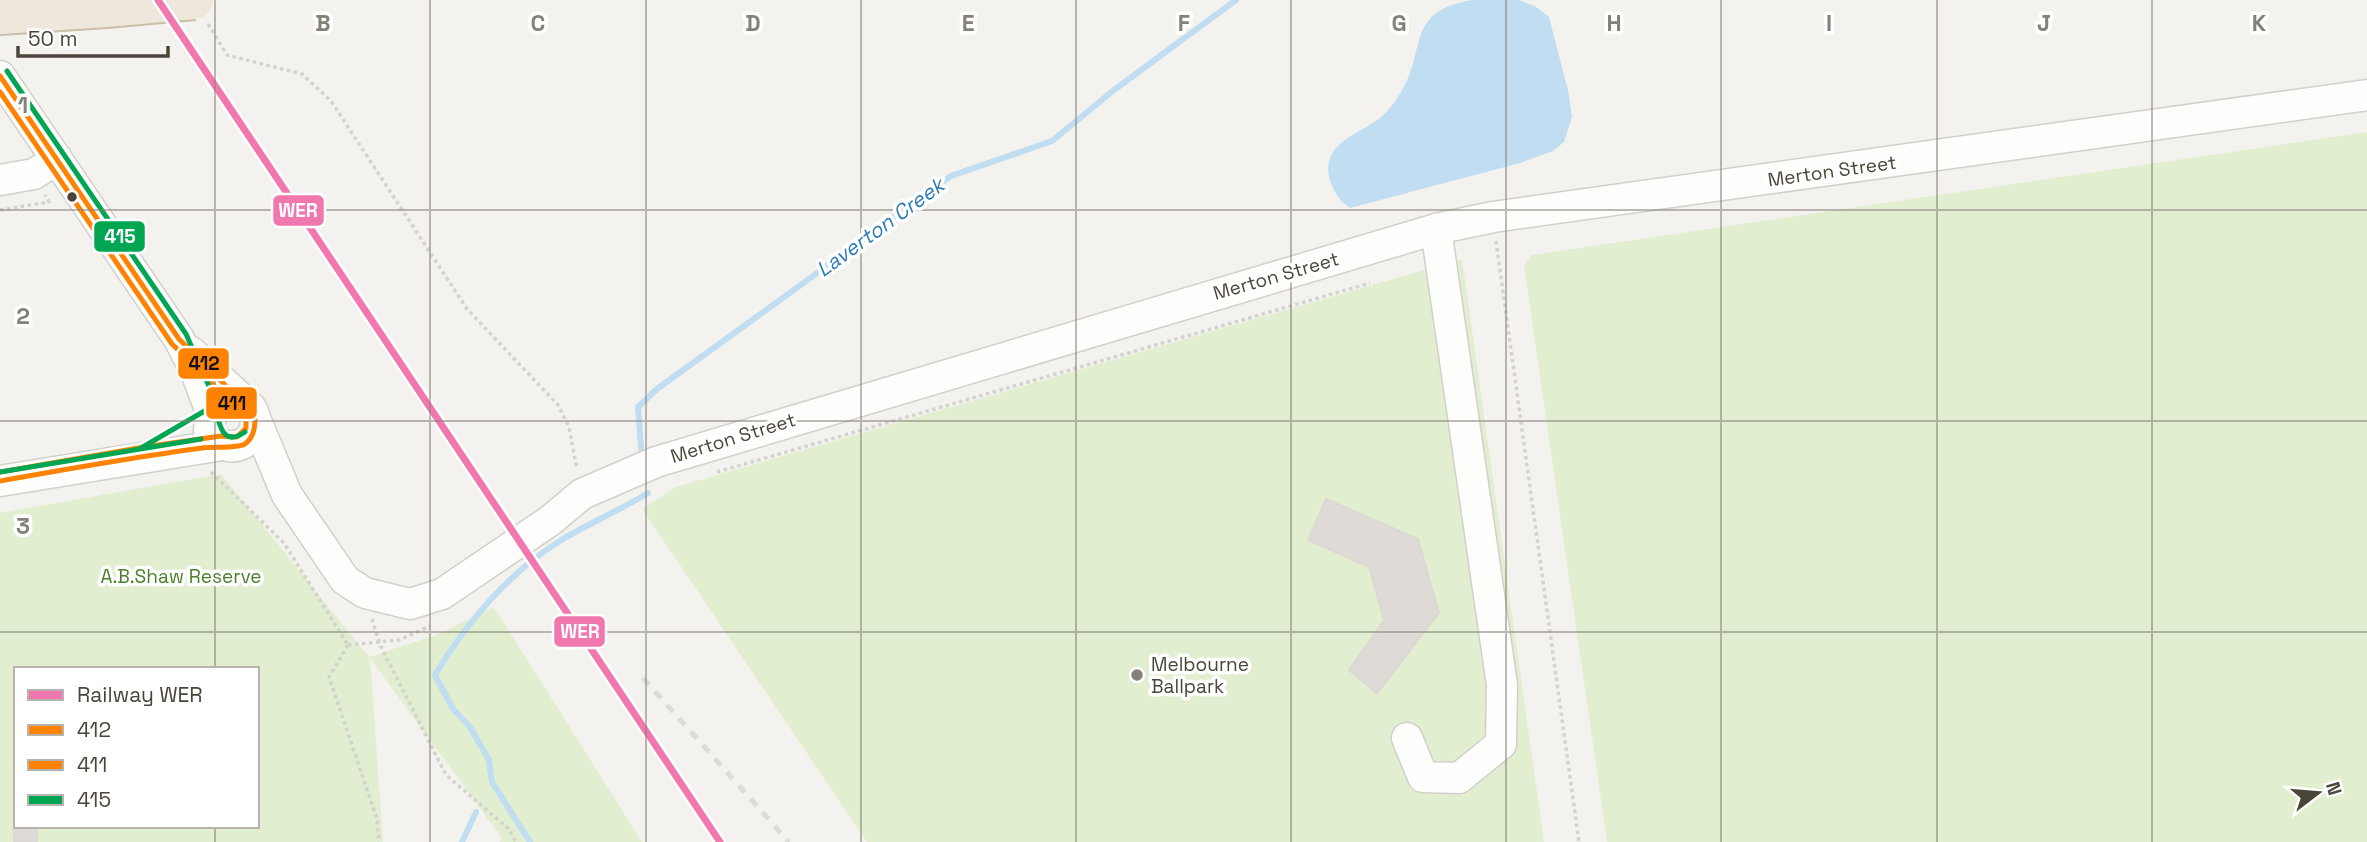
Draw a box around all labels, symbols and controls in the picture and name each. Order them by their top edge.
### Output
text: B [315,8,331,38]
text: C [531,8,545,38]
text: D [745,8,761,38]
text: E [962,8,974,38]
text: F [1178,8,1190,38]
text: G [1391,8,1407,38]
text: H [1606,8,1622,38]
text: I [1826,8,1832,38]
text: J [2037,8,2051,38]
text: K [2252,8,2267,38]
scale bar [18,14,168,58]
text: 50 m [28,25,78,52]
text: 1 [18,90,28,120]
street label: Merton Street [1766,150,1898,192]
water label: Laverton Creek [811,170,952,283]
unlabelled marker [65,190,79,204]
line badge: WER [272,194,325,227]
text: WER [278,198,318,223]
line badge: 415 [93,220,146,253]
text: 415 [104,224,136,249]
street label: Merton Street [1210,246,1342,306]
text: 2 [16,301,30,331]
line badge: 412 [177,347,230,380]
text: 412 [188,351,220,376]
line badge: 411 [205,386,258,420]
text: 411 [218,391,246,416]
street label: Merton Street [667,407,799,469]
text: 3 [16,511,30,541]
park label: A.B.Shaw Reserve [100,564,262,589]
line badge: WER [553,615,606,648]
text: WER [560,619,600,644]
place label: Melbourne Ballpark [1151,652,1249,699]
legend [14,667,259,828]
marker: Melbourne Ballpark [1129,667,1145,683]
text: Railway WER [77,681,203,708]
text: 412 [77,716,111,743]
text: 411 [77,751,107,778]
north arrow [2283,758,2353,828]
text: N [2320,779,2348,798]
text: 415 [77,786,111,813]

